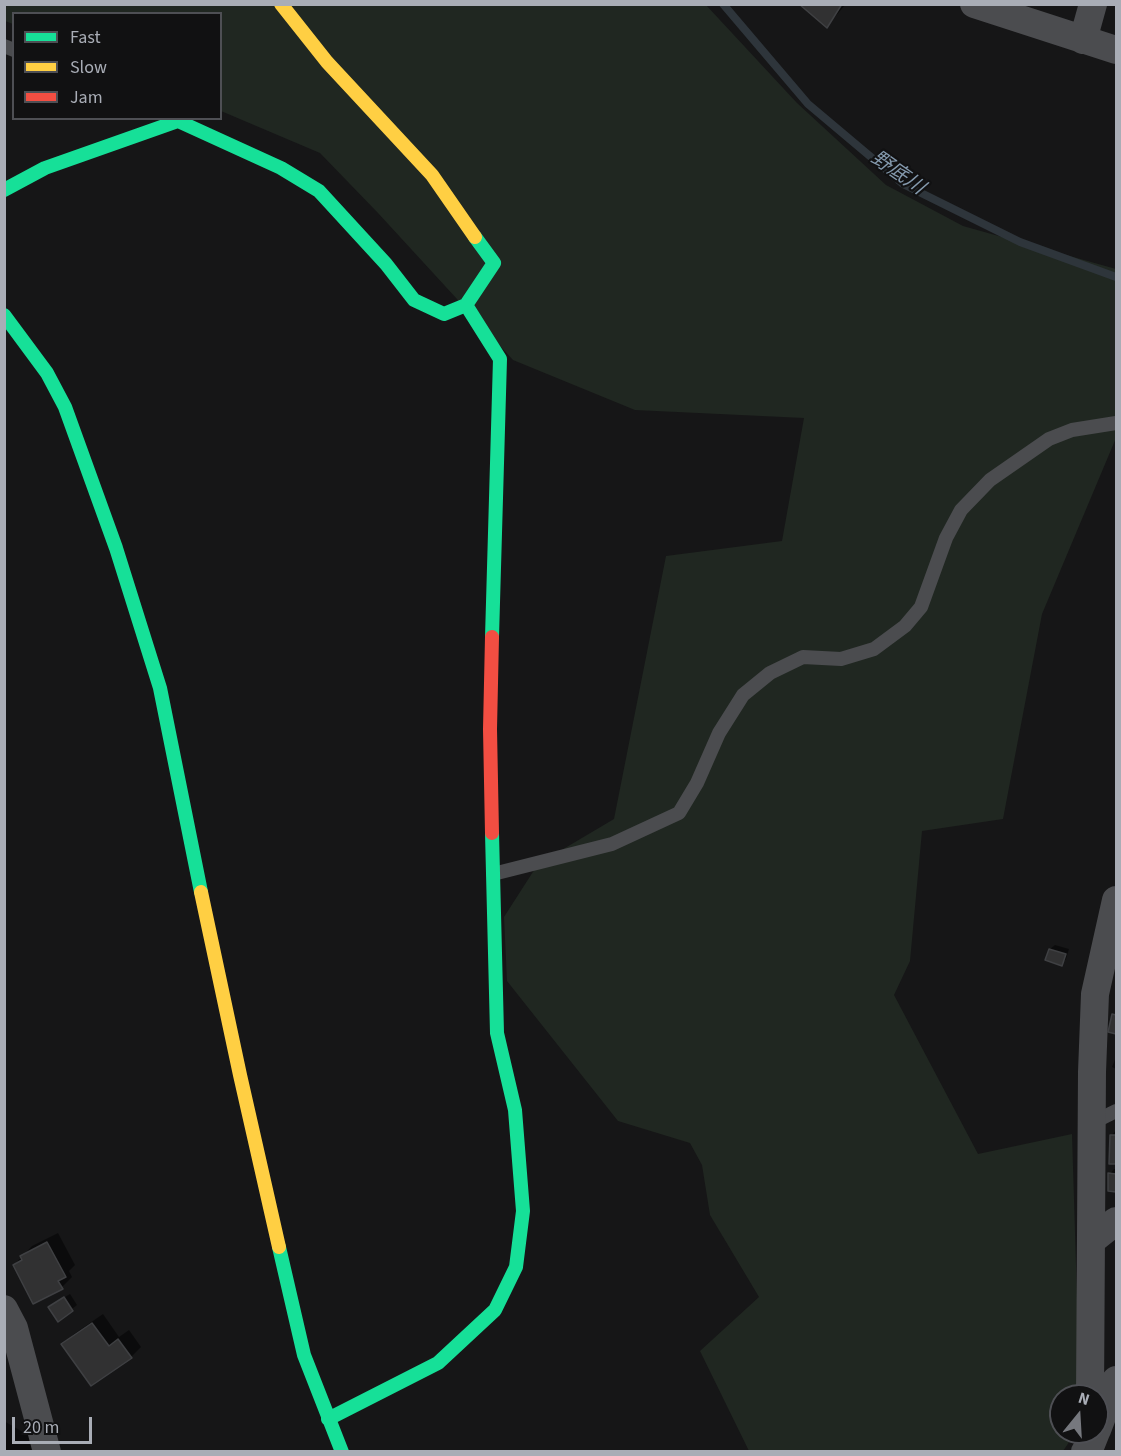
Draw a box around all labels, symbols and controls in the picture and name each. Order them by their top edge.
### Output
legend [12,12,222,120]
text: Fast [70,25,101,50]
text: Slow [70,55,107,80]
text: Jam [70,85,103,110]
water label: 野底川 [866,147,928,201]
north arrow [1049,1384,1109,1444]
text: N [1075,1387,1092,1411]
scale bar [15,1405,94,1443]
text: 20 m [23,1415,59,1440]

